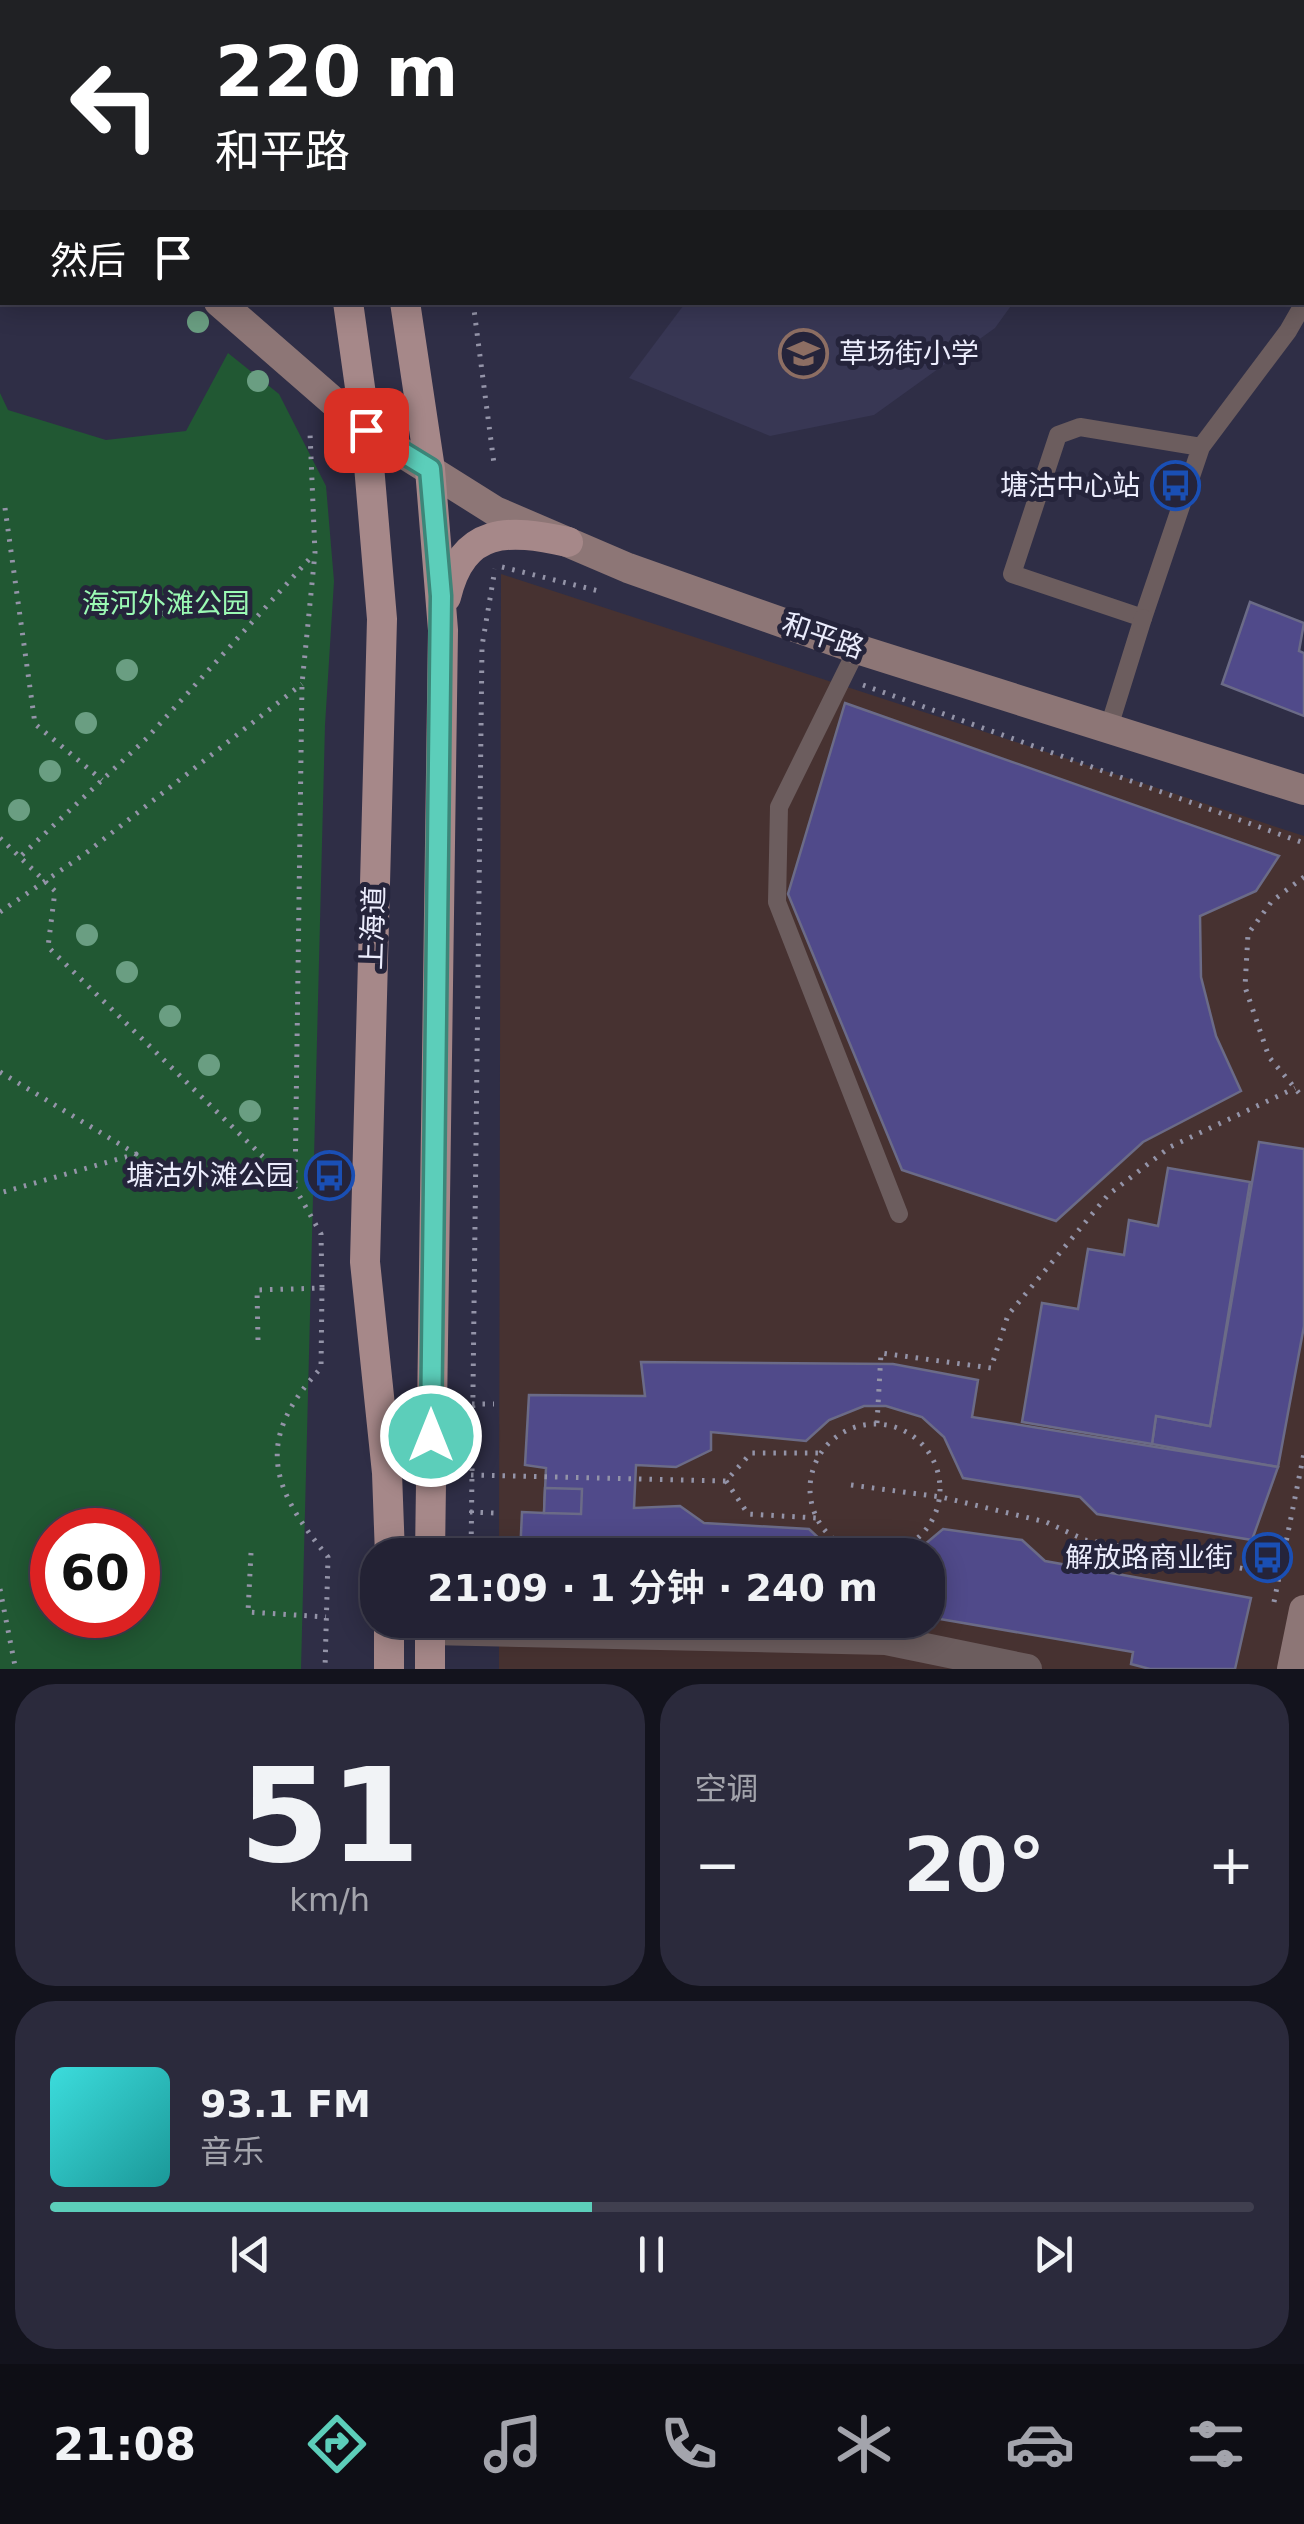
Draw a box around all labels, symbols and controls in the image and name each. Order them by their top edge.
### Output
text: 220 m [215,31,458,113]
icon: left [50,40,180,170]
text: 和平路 [215,125,350,178]
icon: arrive [146,230,201,285]
text: 然后 [50,239,126,283]
school or university icon: 草场街小学 [778,327,830,379]
place label: 草场街小学 [839,337,979,370]
pin [324,388,409,473]
icon: arrive [339,403,394,458]
bus stop icon: 塘沽中心站 [1149,459,1201,511]
place label: 塘沽中心站 [1000,469,1140,502]
park label: 海河外滩公园 [82,587,250,620]
street label: 和平路 [778,607,868,665]
street label: 上海道 [355,885,391,971]
bus stop icon: 塘沽外滩公园 [303,1149,355,1201]
place label: 塘沽外滩公园 [126,1159,294,1192]
position arrow [379,1384,483,1488]
speed limit sign: 60 [30,1508,160,1638]
bus stop icon: 解放路商业街 [1242,1531,1294,1583]
place label: 解放路商业街 [1065,1541,1233,1574]
text: 21:09 · 1 分钟 · 240 m [427,1566,878,1610]
text: 51 [239,1740,420,1892]
text: 空调 [695,1770,759,1808]
text: 20° [903,1821,1045,1909]
text: − [695,1833,741,1897]
text: + [1208,1833,1254,1897]
text: km/h [289,1881,370,1919]
text: 93.1 FM [200,2082,371,2126]
text: 音乐 [200,2133,264,2171]
icon: previous [223,2227,278,2282]
icon: pause [624,2227,679,2282]
icon: next [1026,2227,1081,2282]
icon: directions [302,2409,372,2479]
icon: music [478,2409,548,2479]
icon: phone [654,2409,724,2479]
icon: climate [829,2409,899,2479]
icon: car [1005,2409,1075,2479]
icon: filters [1181,2409,1251,2479]
text: 21:08 [53,2418,196,2471]

